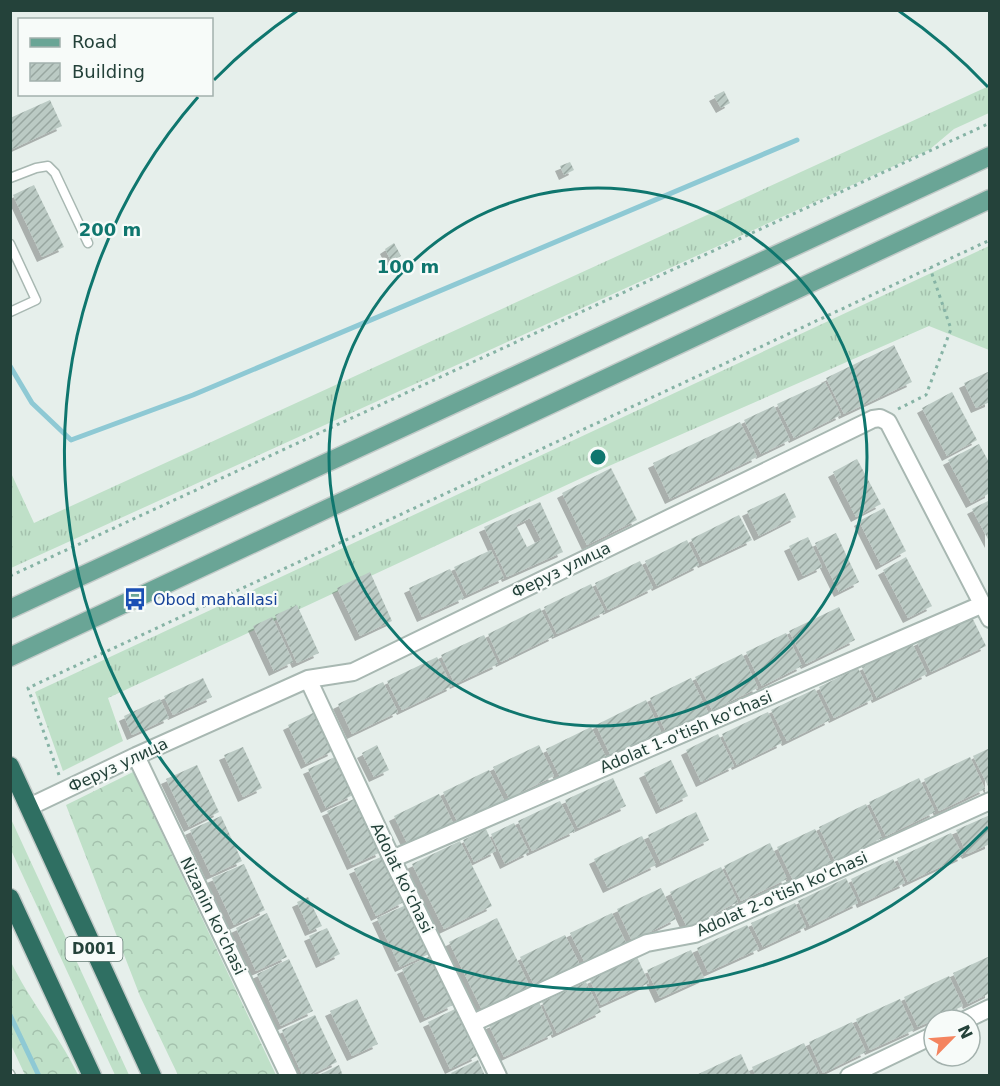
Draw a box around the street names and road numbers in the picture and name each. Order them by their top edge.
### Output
street label: Феруз улица [508,538,614,602]
street label: Adolat 1-o'tish ko'chasi [597,687,775,777]
street label: Феруз улица [65,734,171,796]
street label: Adolat ko'chasi [367,820,437,936]
street label: Adolat 2-o'tish ko'chasi [693,848,871,940]
street label: Nizanin ko'chasi [176,854,250,978]
road number: D001 [66,937,122,961]

